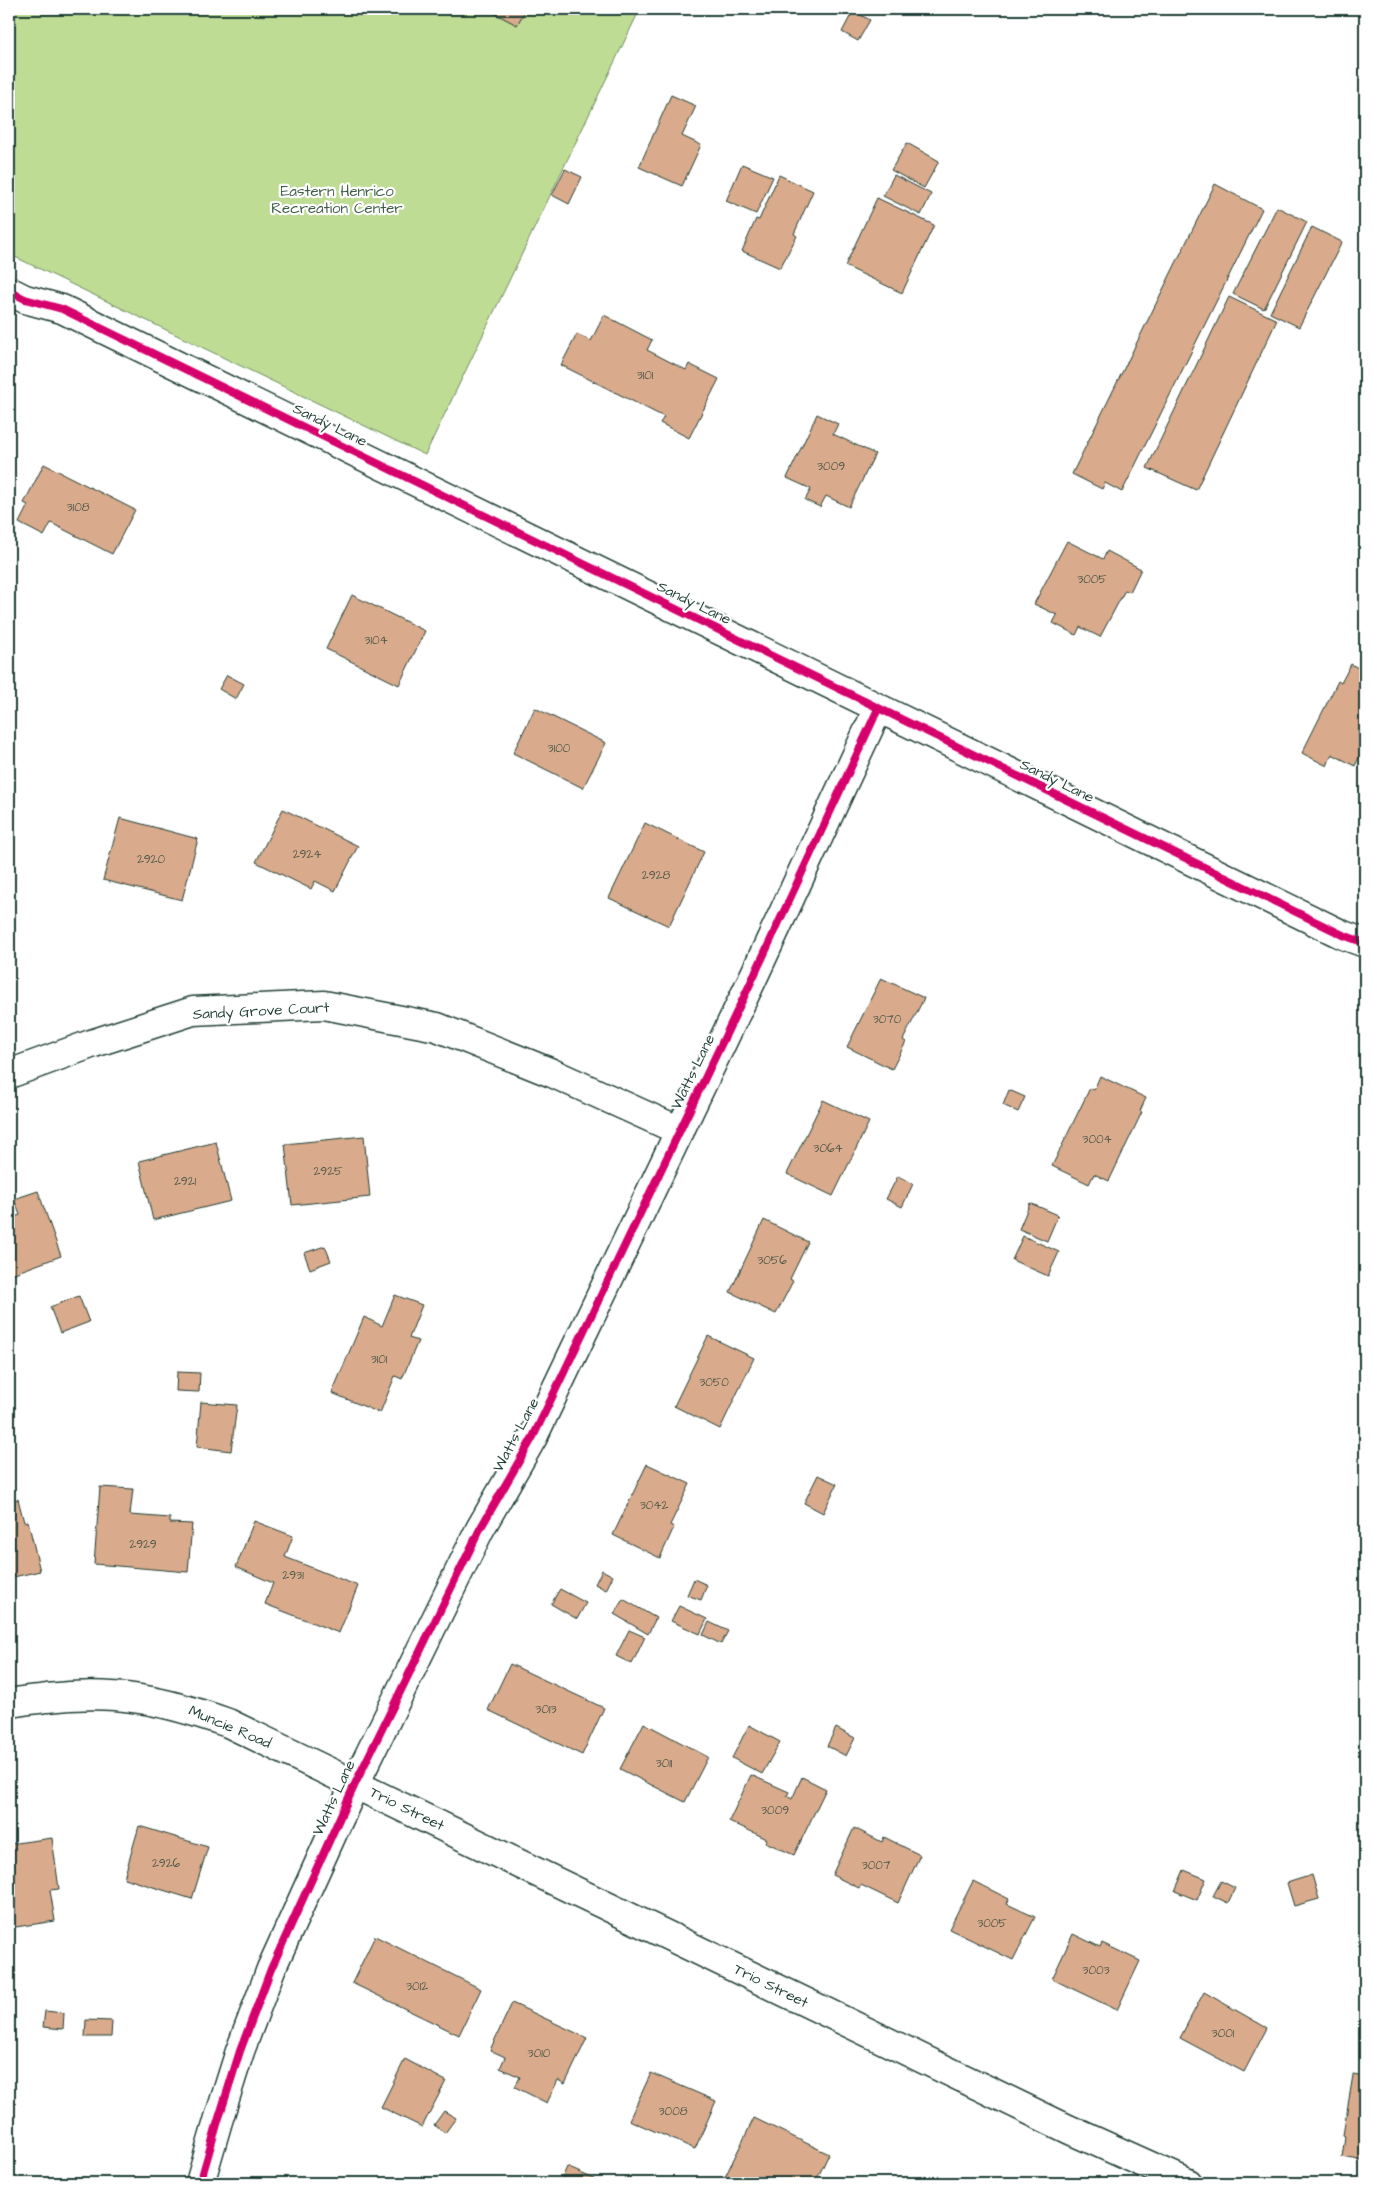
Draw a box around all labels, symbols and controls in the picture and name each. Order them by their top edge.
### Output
park label: Eastern Henrico Recreation Center [271,181,403,219]
house number: 3101 [637,367,654,384]
street label: Sandy Lane [289,398,371,453]
house number: 3009 [817,458,845,475]
house number: 3108 [67,499,90,516]
house number: 3005 [1077,571,1107,588]
street label: Sandy Lane [653,576,735,631]
house number: 3104 [364,632,388,649]
house number: 3100 [548,740,571,757]
street label: Sandy Lane [1016,754,1098,809]
house number: 2924 [293,846,321,863]
house number: 2920 [137,851,165,868]
house number: 2928 [642,867,670,884]
street label: Sandy Grove Court [192,997,330,1026]
house number: 3070 [873,1011,902,1028]
street label: Watts Lane [666,1031,720,1113]
house number: 3004 [1082,1131,1112,1148]
house number: 3064 [813,1140,843,1157]
house number: 2925 [313,1163,343,1180]
house number: 2921 [174,1173,197,1190]
house number: 3056 [757,1252,787,1269]
house number: 3101 [371,1351,388,1368]
house number: 3050 [699,1374,729,1391]
street label: Watts Lane [488,1394,544,1476]
house number: 3042 [640,1497,668,1514]
house number: 2929 [129,1536,157,1553]
house number: 2931 [282,1567,304,1584]
street label: Muncie Road [185,1700,275,1754]
house number: 3013 [535,1701,557,1718]
house number: 3011 [656,1755,673,1772]
street label: Watts Lane [307,1757,361,1839]
street label: Trio Street [366,1782,448,1836]
house number: 3009 [761,1802,789,1819]
house number: 2926 [152,1855,181,1872]
house number: 3007 [862,1857,891,1874]
house number: 3005 [977,1915,1007,1932]
street label: Trio Street [730,1959,812,2013]
house number: 3003 [1082,1962,1110,1979]
house number: 3012 [406,1978,428,1995]
house number: 3001 [1212,2025,1235,2042]
house number: 3010 [528,2045,551,2062]
house number: 3008 [658,2103,688,2120]

